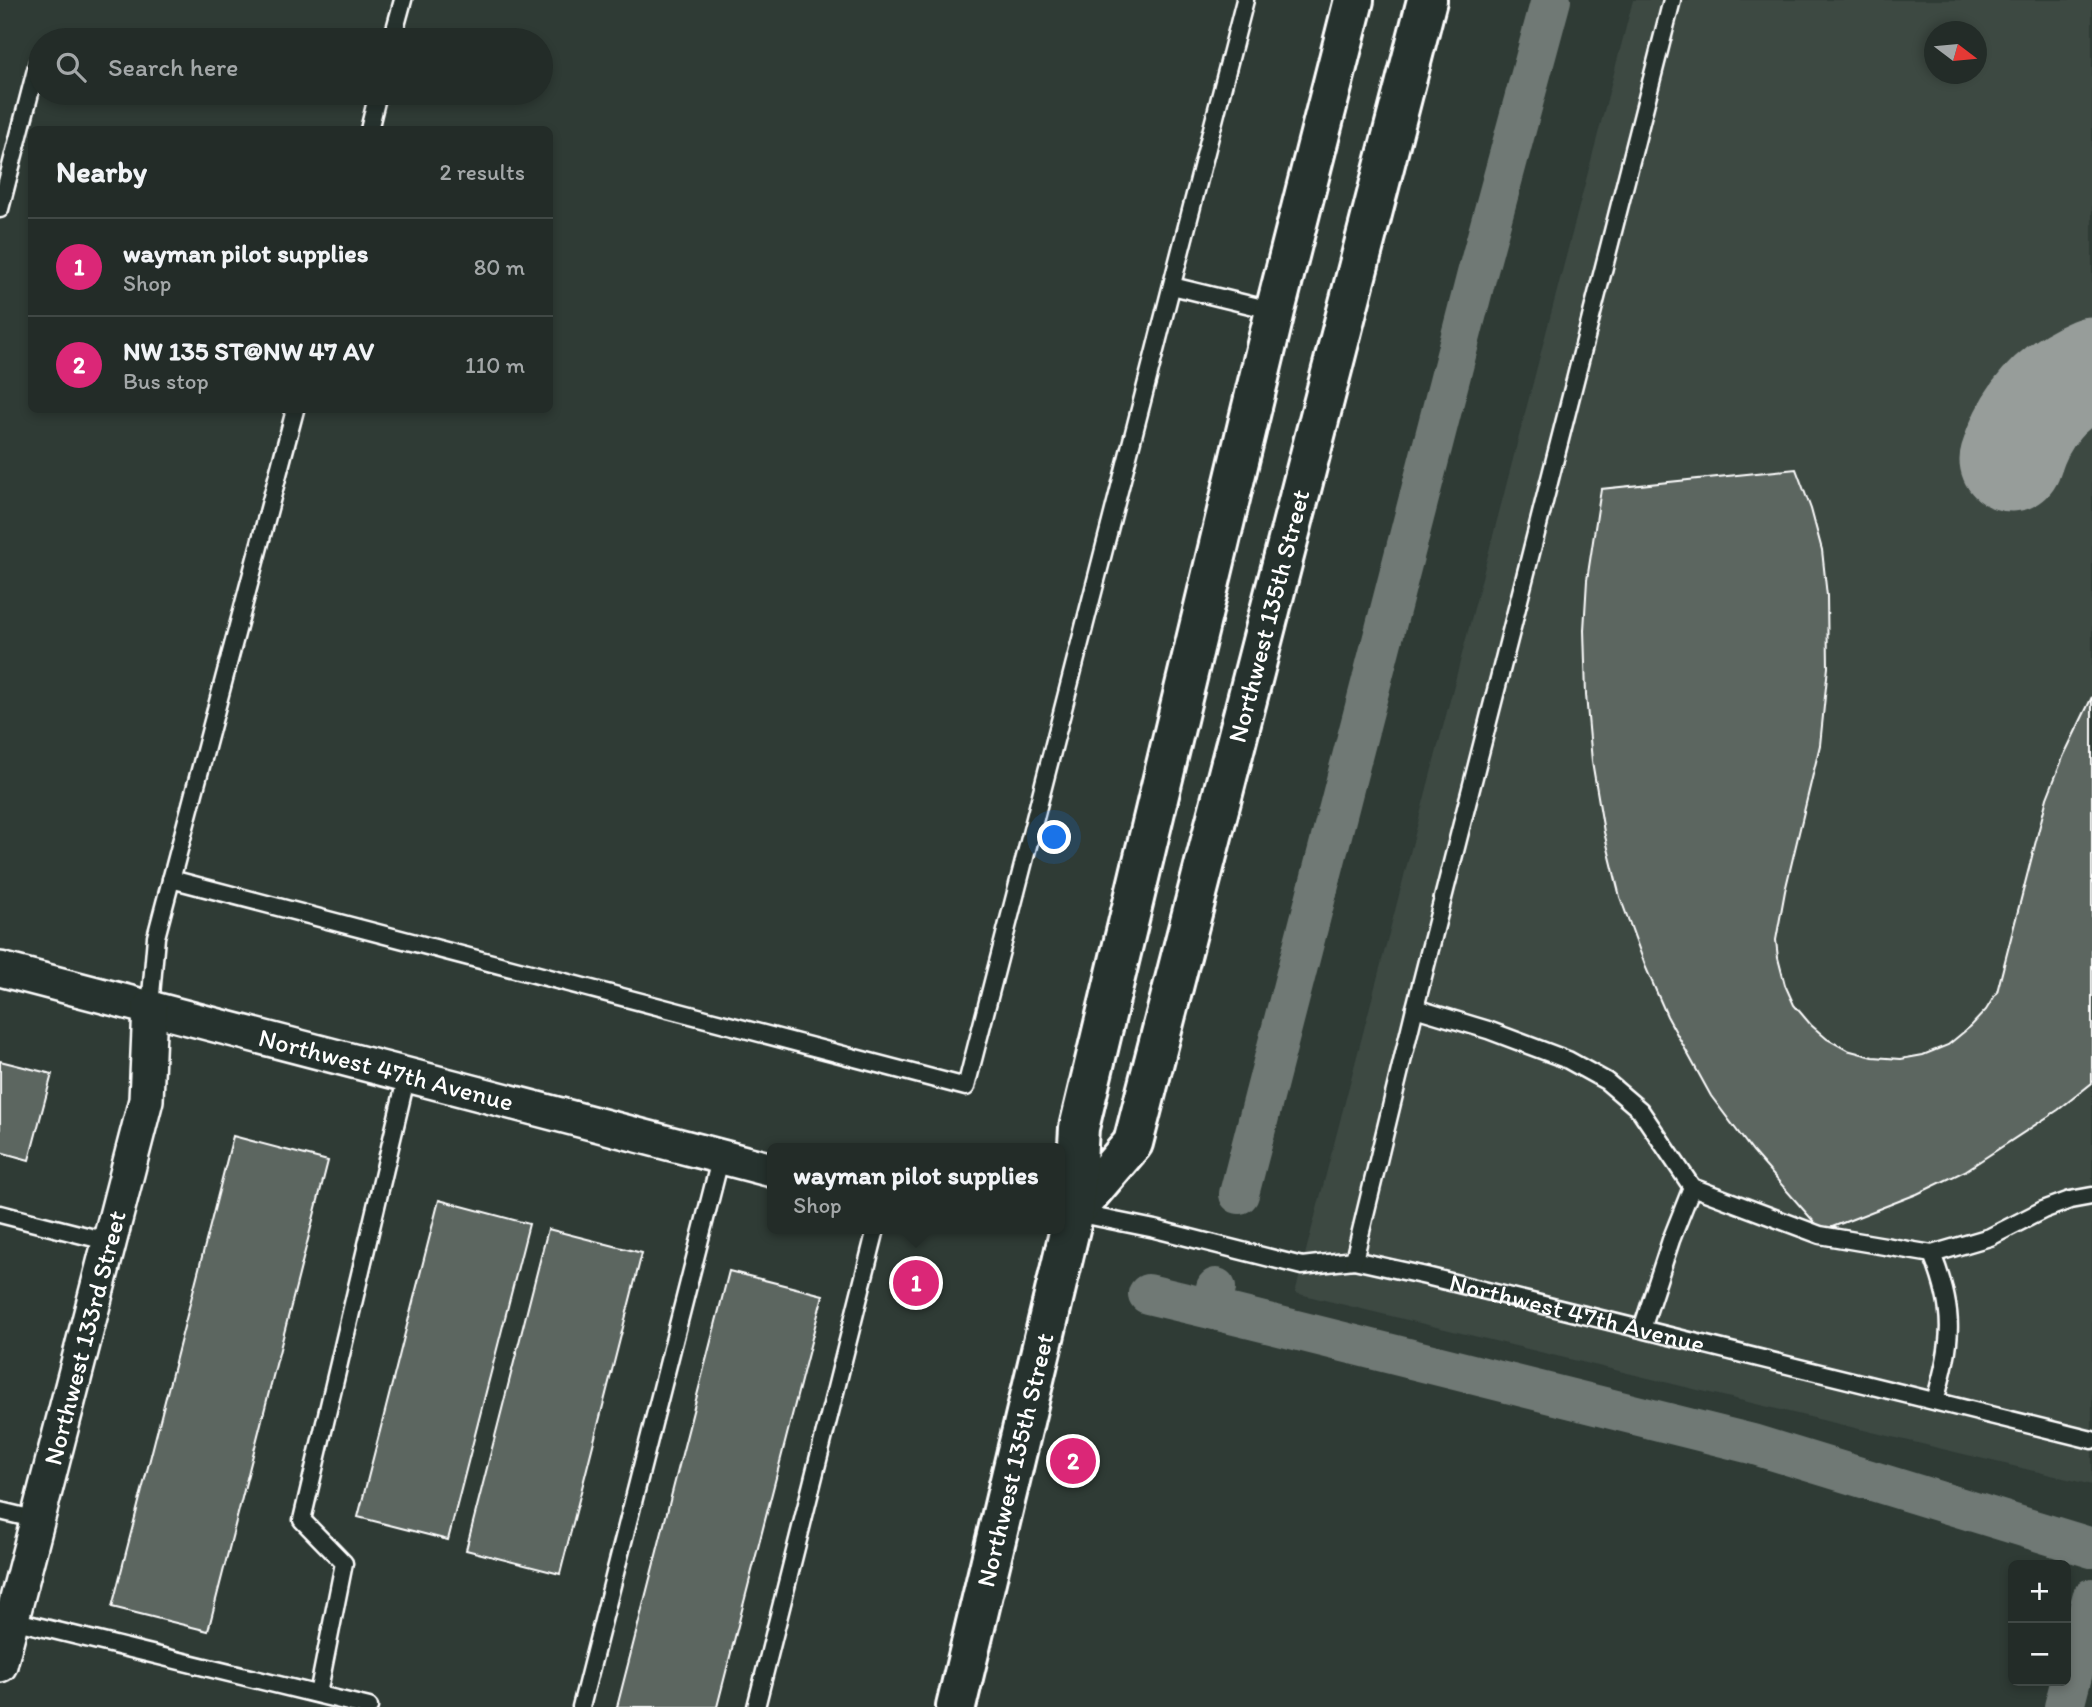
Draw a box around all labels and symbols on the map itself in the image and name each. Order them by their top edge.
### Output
north arrow [1924,21,1987,84]
street label: Northwest 135th Street [1221,486,1317,746]
your location [1037,820,1071,854]
street label: Northwest 47th Avenue [255,1021,517,1118]
street label: Northwest 133rd Street [36,1207,133,1469]
pin: 1 [893,1257,939,1309]
street label: Northwest 47th Avenue [1446,1266,1708,1360]
street label: Northwest 135th Street [969,1329,1061,1590]
pin: 2 [1050,1435,1096,1487]

